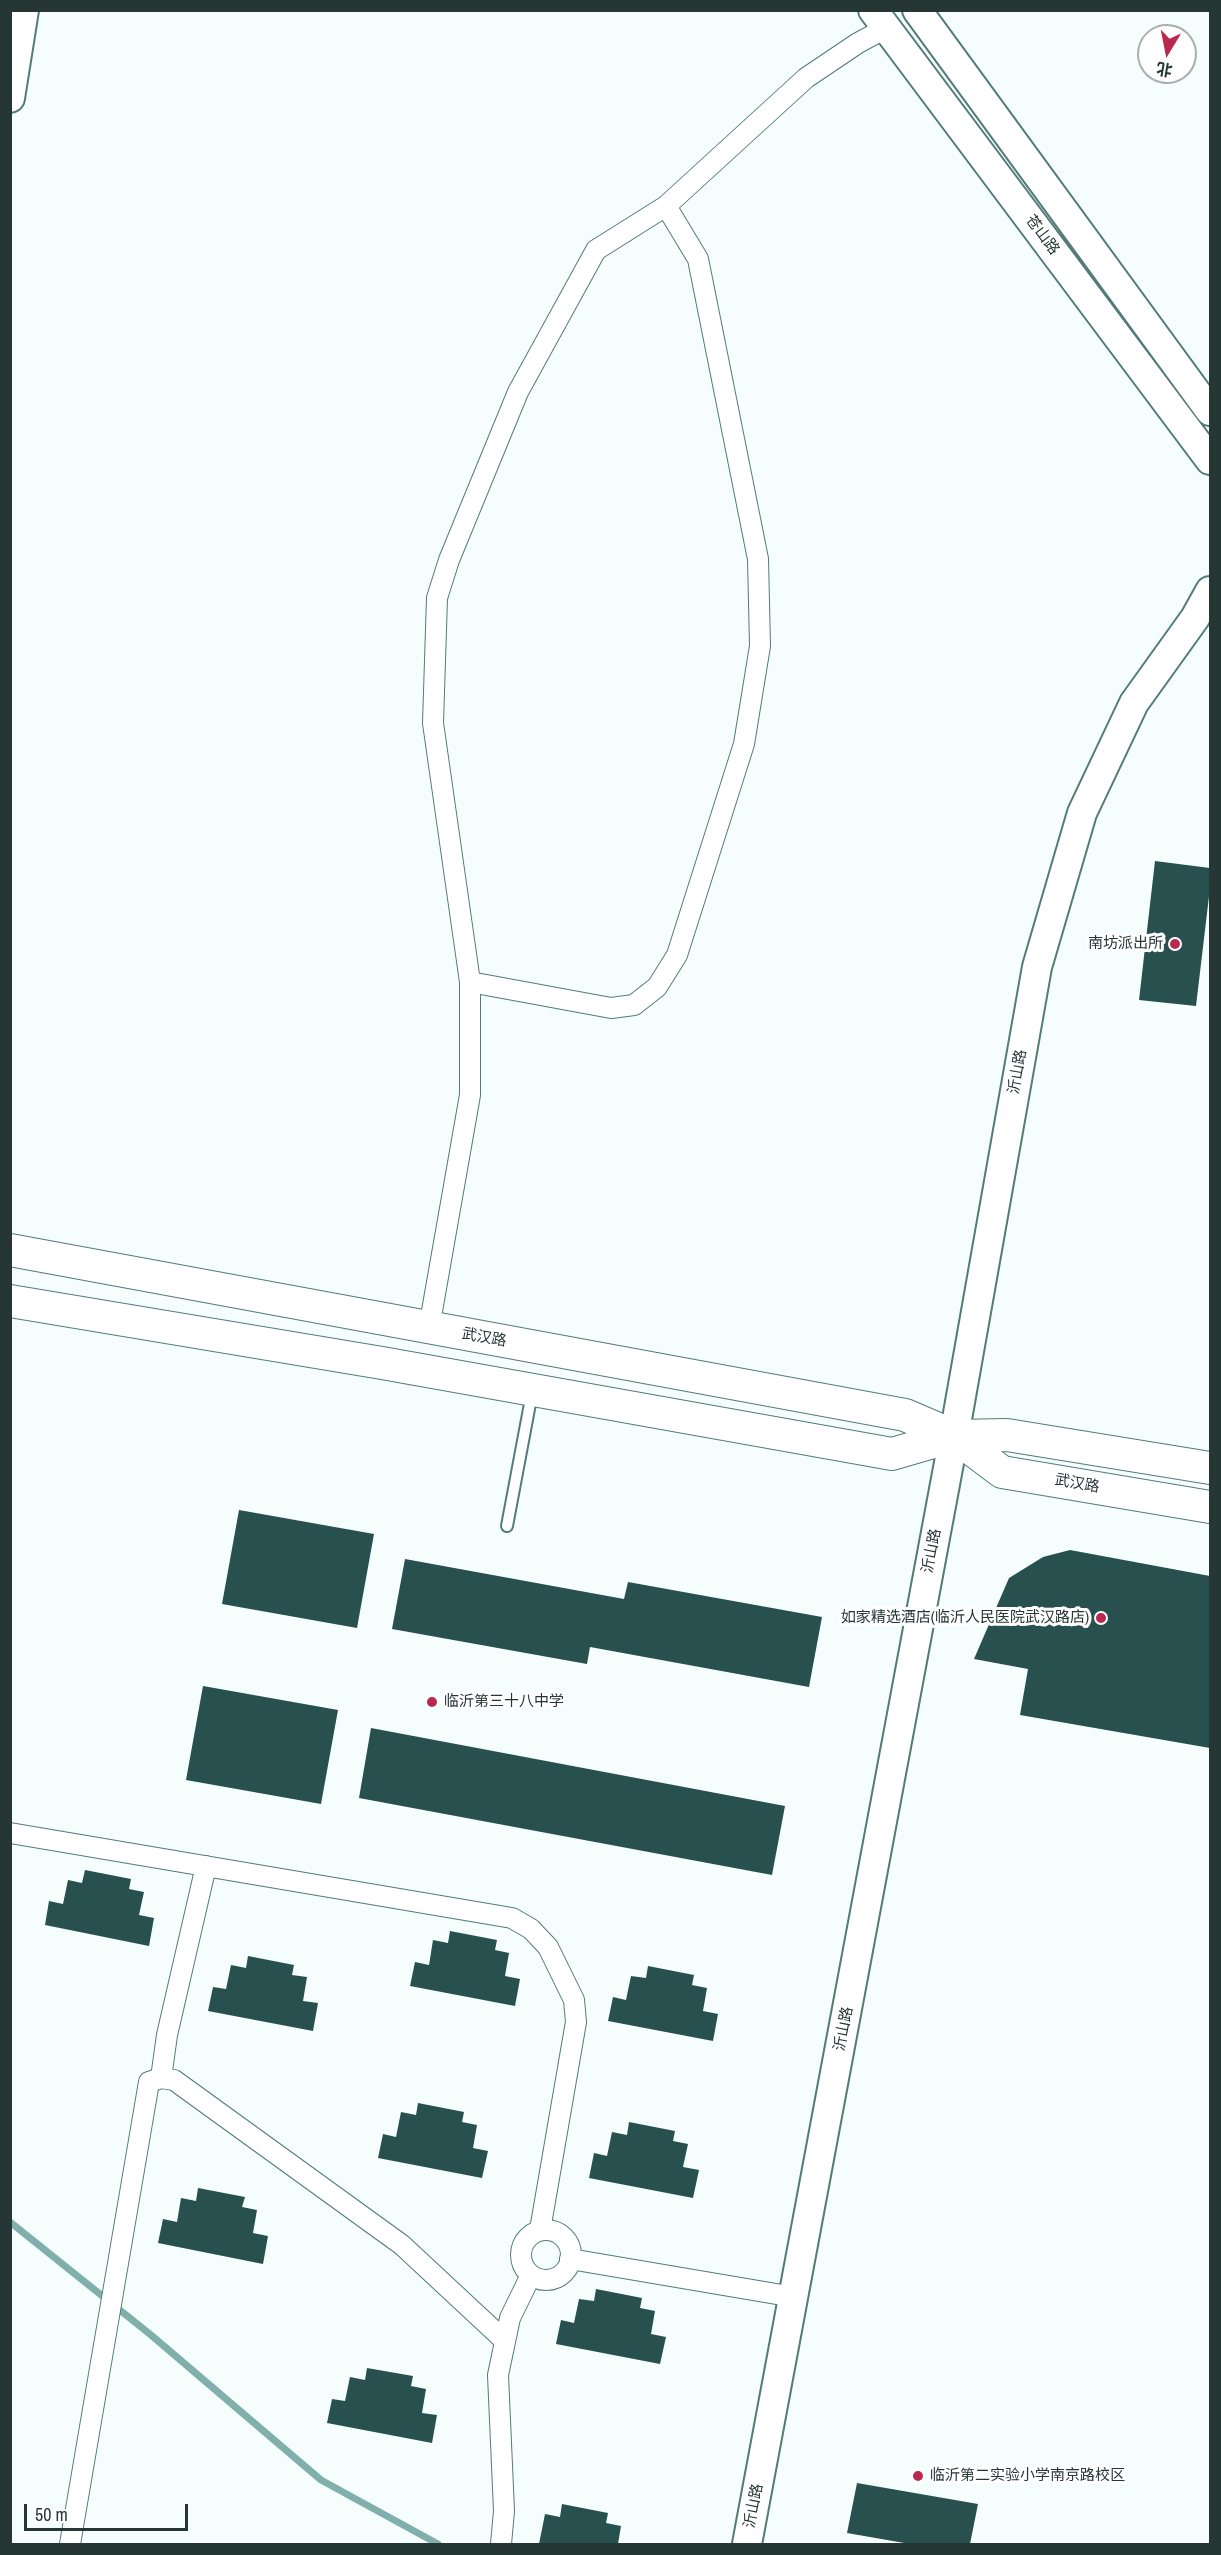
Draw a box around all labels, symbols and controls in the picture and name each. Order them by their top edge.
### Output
north arrow [1137,24,1197,84]
text: 北 [1154,58,1174,82]
street label: 苍山路 [1021,212,1063,258]
place label: 南坊派出所 [1088,935,1163,953]
marker: 南坊派出所 [1168,937,1182,951]
street label: 沂山路 [1005,1048,1031,1096]
street label: 武汉路 [460,1325,508,1351]
street label: 武汉路 [1053,1471,1101,1497]
street label: 沂山路 [919,1527,945,1575]
place label: 如家精选酒店(临沂人民医院武汉路店) [841,1609,1089,1627]
marker: 如家精选酒店(临沂人民医院武汉路店) [1094,1611,1108,1625]
place label: 临沂第三十八中学 [444,1693,564,1711]
marker: 临沂第三十八中学 [425,1695,439,1709]
street label: 沂山路 [831,2005,857,2053]
place label: 临沂第二实验小学南京路校区 [930,2467,1125,2485]
marker: 临沂第二实验小学南京路校区 [911,2469,925,2483]
street label: 沂山路 [741,2482,767,2530]
scale bar [27,2492,190,2530]
text: 50 m [35,2502,68,2527]

